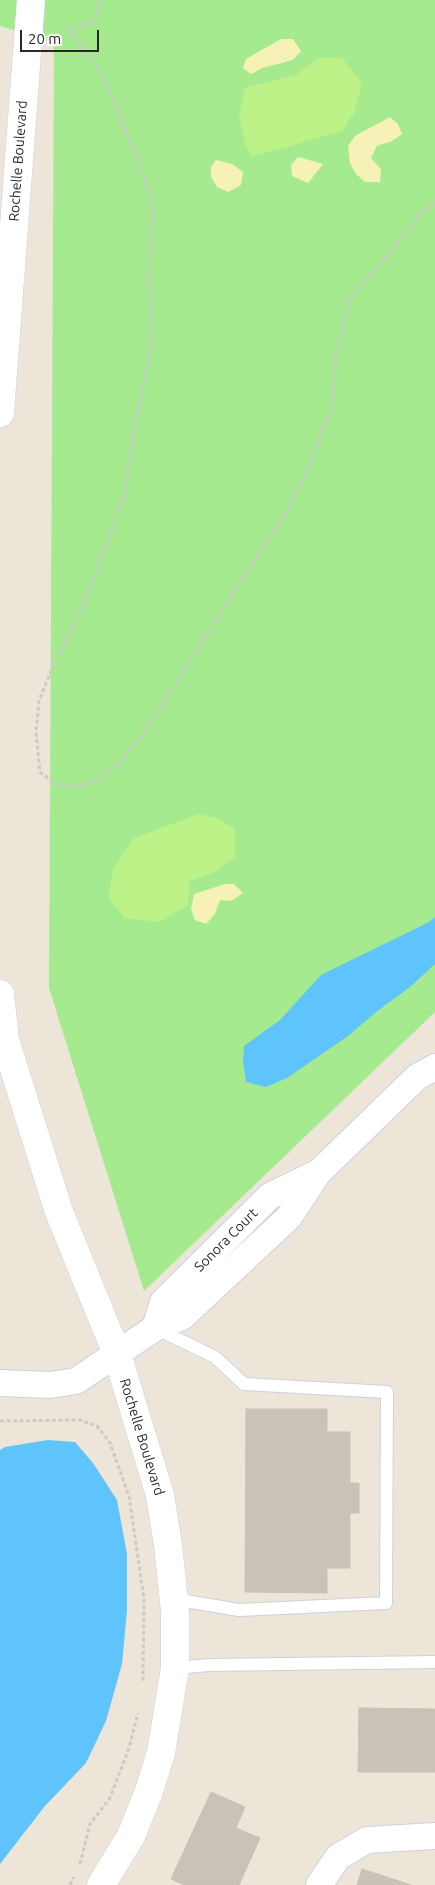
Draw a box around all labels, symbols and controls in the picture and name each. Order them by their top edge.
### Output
scale bar [22,20,101,52]
text: 20 m [28,30,61,47]
street label: Rochelle Boulevard [5,100,31,222]
street label: Sonora Court [191,1205,261,1275]
street label: Rochelle Boulevard [116,1377,168,1497]

